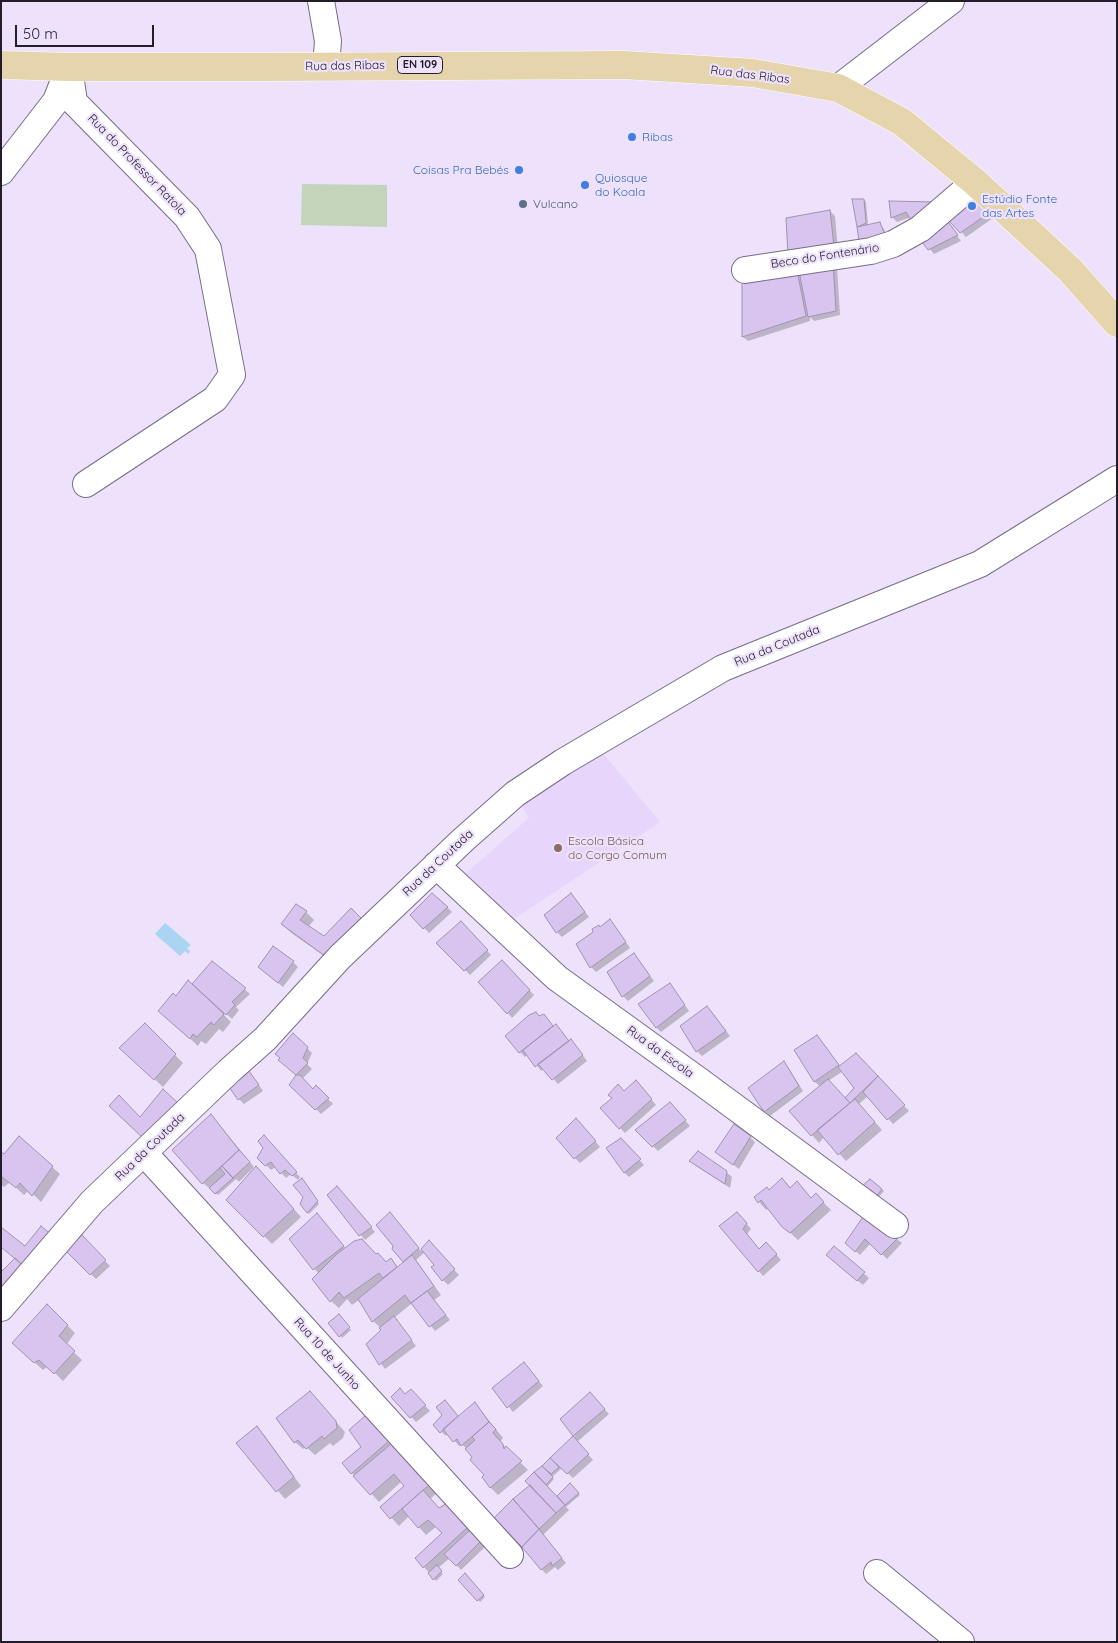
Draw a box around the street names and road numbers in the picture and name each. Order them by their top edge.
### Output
road number: EN 109 [398,56,442,74]
street label: Rua das Ribas [305,58,385,74]
street label: Rua das Ribas [710,63,790,87]
street label: Rua do Professor Ratola [85,111,189,219]
street label: Beco do Fontenário [770,240,880,272]
street label: Rua da Coutada [732,622,822,670]
street label: Rua da Coutada [400,827,476,899]
street label: Rua da Escola [624,1023,696,1081]
street label: Rua da Coutada [112,1110,188,1184]
street label: Rua 10 de Junho [291,1315,363,1393]

